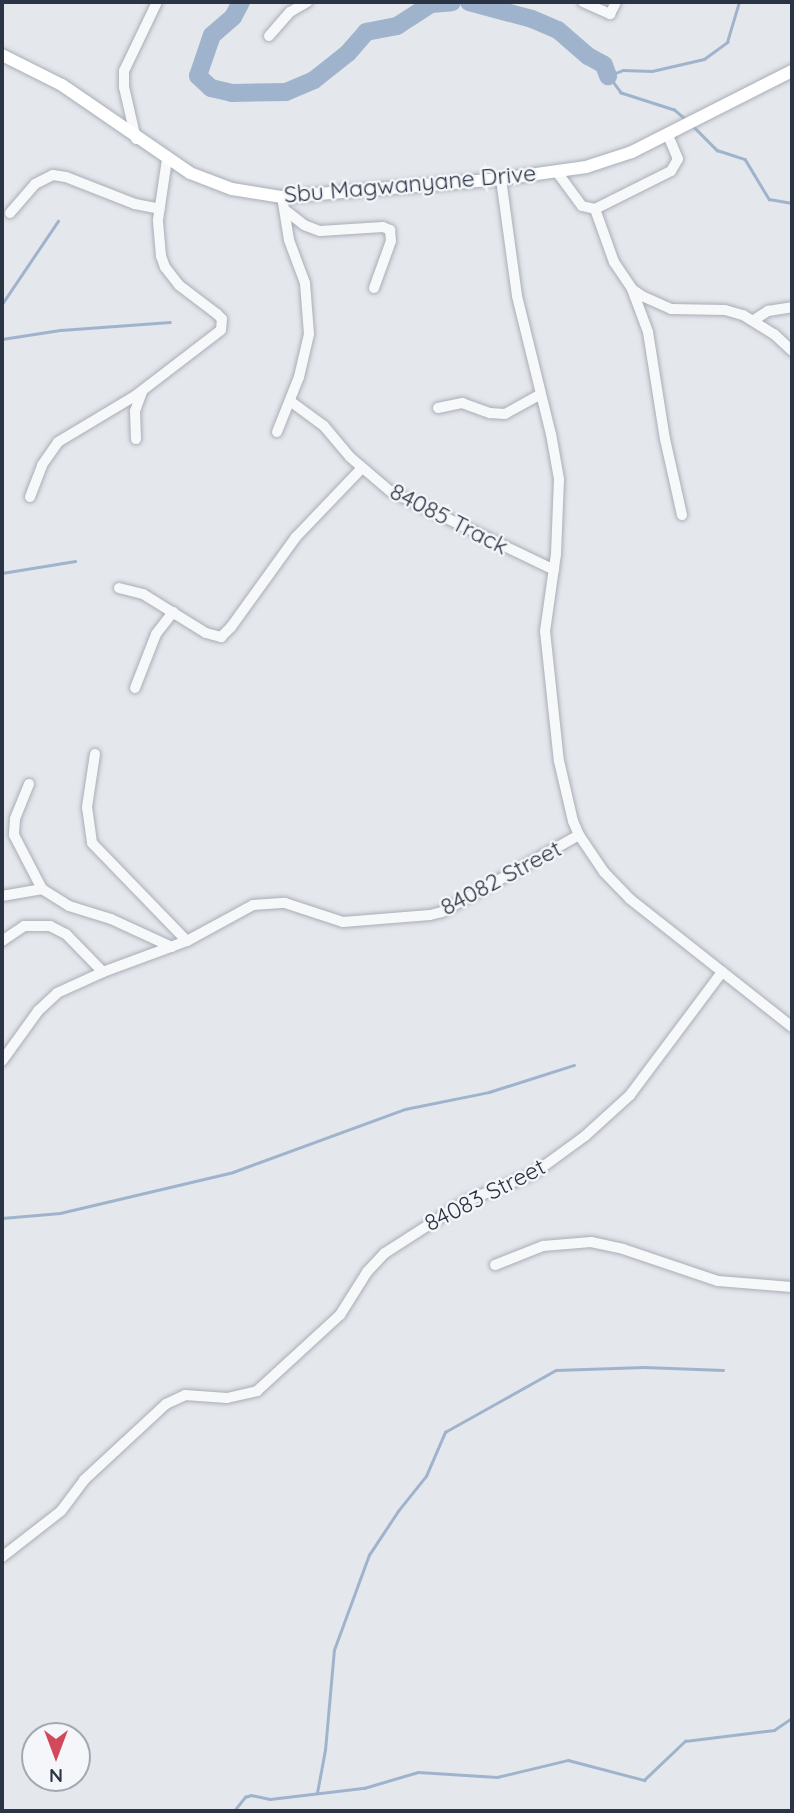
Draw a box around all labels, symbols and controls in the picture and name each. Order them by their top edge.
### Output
street label: Sbu Magwanyane Drive [283,159,537,209]
street label: 84085 Track [385,477,513,561]
street label: 84082 Street [436,835,566,921]
street label: 84083 Street [420,1153,550,1237]
north arrow [21,1722,91,1792]
text: N [49,1764,63,1788]

